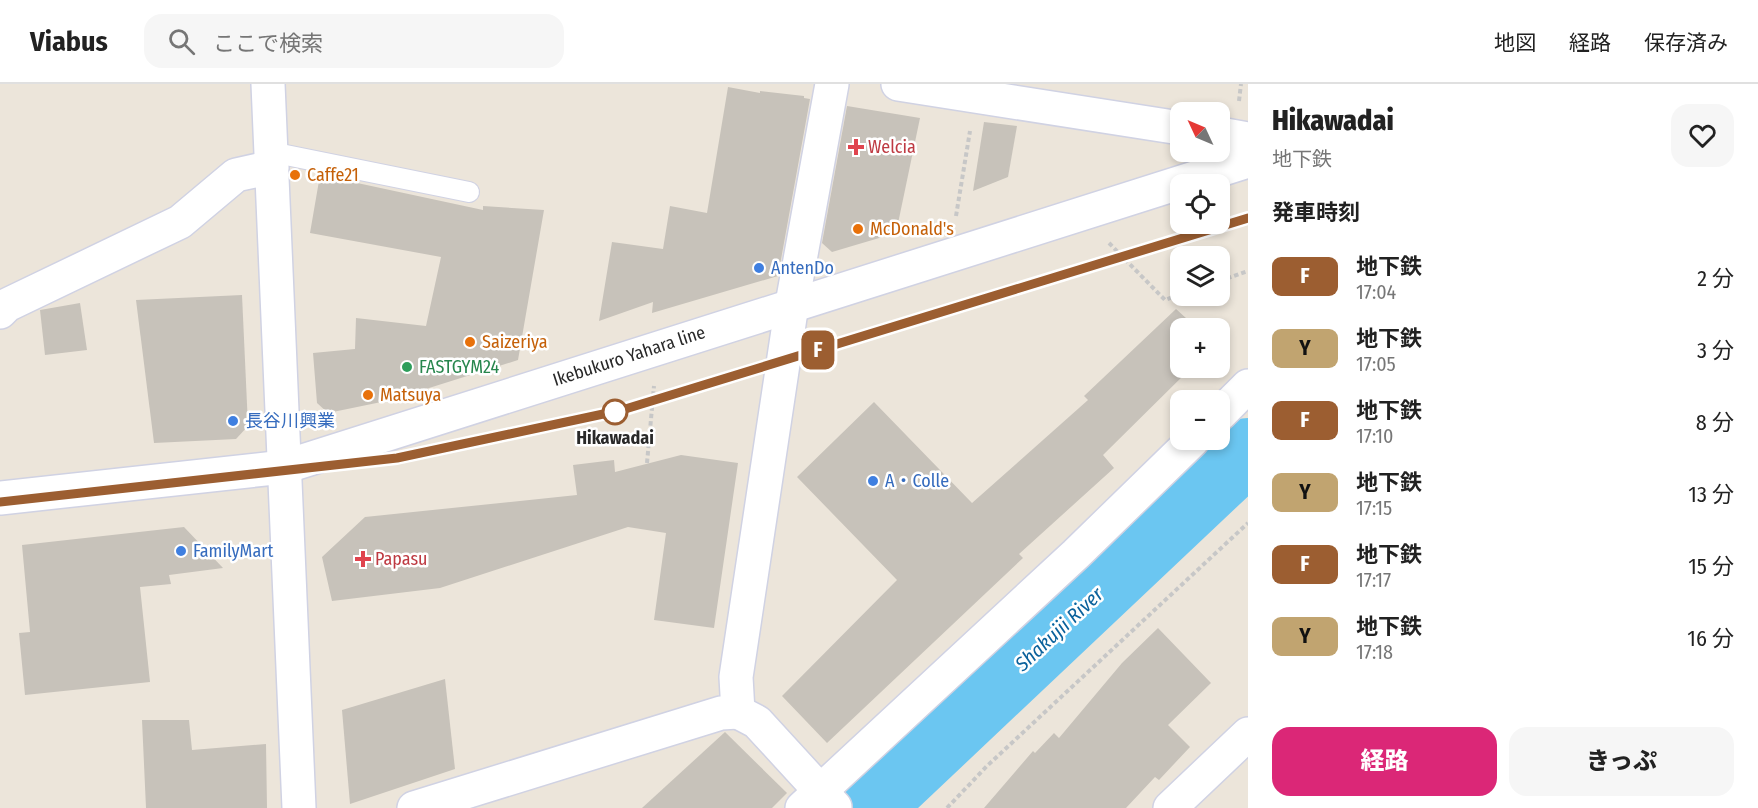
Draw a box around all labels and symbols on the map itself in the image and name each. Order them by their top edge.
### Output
north arrow [1170,102,1230,162]
place label: Welcia [868,136,916,158]
marker: Welcia [849,140,863,154]
place label: Caffe21 [307,164,359,186]
marker: Caffe21 [288,168,302,182]
place label: McDonald's [870,218,954,240]
marker: McDonald's [851,222,865,236]
place label: AntenDo [771,257,834,279]
marker: AntenDo [752,261,766,275]
street label: Ikebukuro Yahara line [550,321,708,391]
line badge: F [798,330,838,370]
place label: Saizeriya [482,331,548,353]
marker: Saizeriya [463,335,477,349]
place label: FASTGYM24 [419,356,500,378]
marker: FASTGYM24 [400,360,414,374]
place label: Matsuya [380,384,441,406]
marker: Matsuya [361,388,375,402]
marker: Hikawadai [602,399,628,425]
place label: 長谷川興業 [245,410,335,432]
marker: 長谷川興業 [226,414,240,428]
place label: Hikawadai [576,427,654,449]
place label: A・Colle [885,470,949,492]
marker: A・Colle [866,474,880,488]
place label: FamilyMart [193,540,274,562]
marker: FamilyMart [174,544,188,558]
place label: Papasu [375,548,428,570]
marker: Papasu [356,552,370,566]
water label: Shakujii River [1009,581,1109,677]

